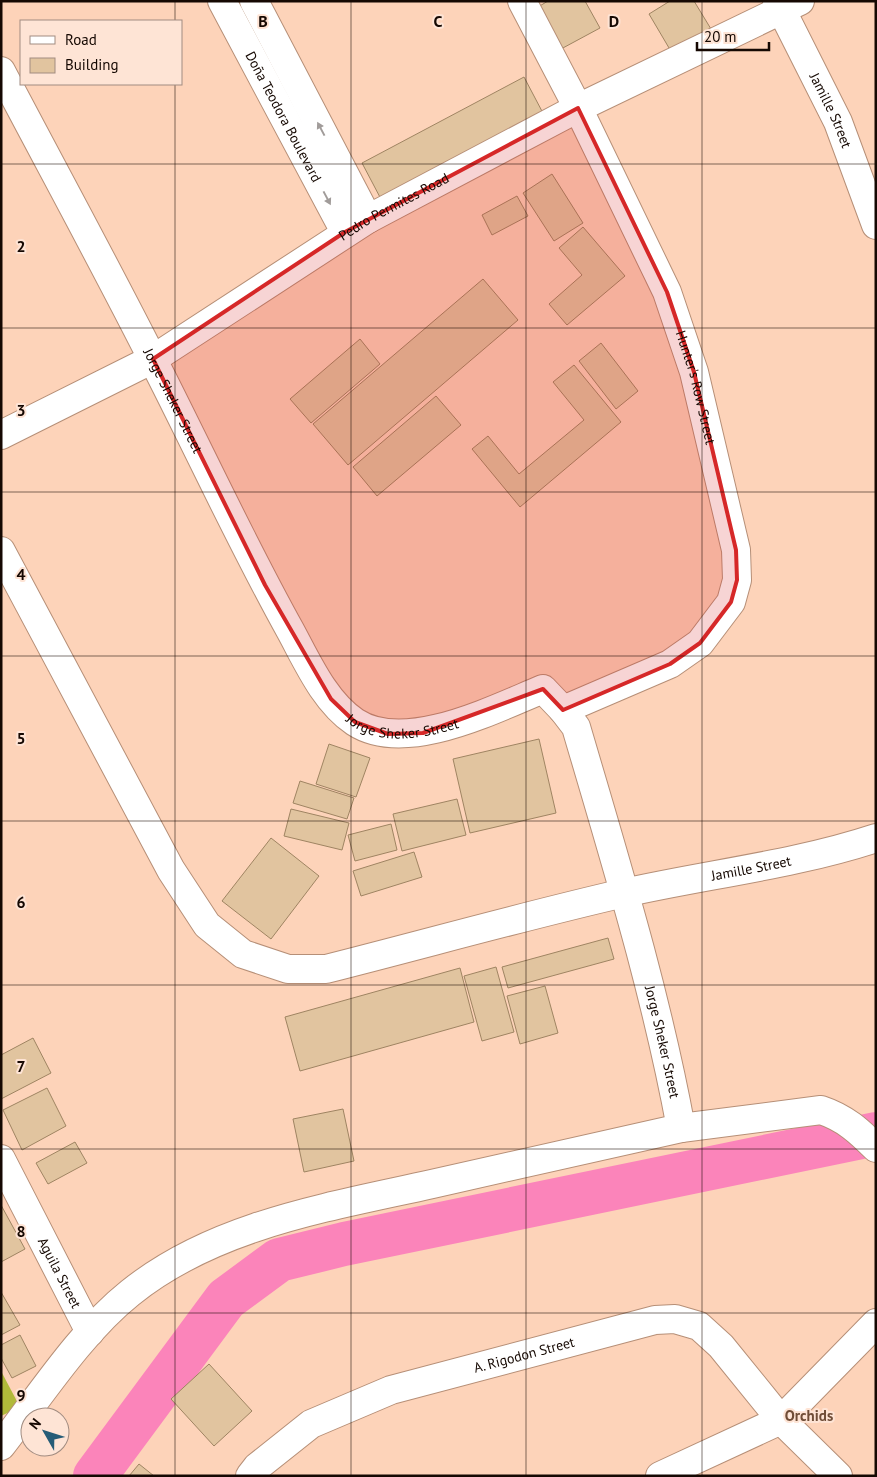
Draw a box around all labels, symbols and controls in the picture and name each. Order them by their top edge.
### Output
text: B [258,11,268,31]
text: C [434,11,443,31]
text: D [609,11,619,31]
legend [20,20,182,85]
scale bar [697,20,770,52]
text: 20 m [704,27,737,46]
text: Road [65,30,97,49]
street label: Doña Teodora Boulevard [241,48,326,185]
text: Building [65,55,119,74]
street label: Jamille Street [805,69,856,151]
one-way arrow [317,122,325,136]
street label: Pedro Permites Road [335,169,452,245]
one-way arrow [323,191,331,206]
text: 2 [16,236,26,256]
street label: Hunter's Row Street [672,328,720,446]
street label: Jorge Sheker Street [139,344,207,456]
text: 3 [16,400,26,420]
text: 4 [16,564,26,584]
street label: Jorge Sheker Street [342,709,461,743]
text: 5 [16,728,26,748]
street label: Jamille Street [709,852,793,885]
text: 6 [16,892,26,912]
street label: Jorge Sheker Street [641,983,684,1100]
text: 7 [16,1056,26,1076]
text: 8 [16,1221,26,1241]
street label: Aguila Street [34,1234,85,1312]
street label: A. Rigodon Street [472,1333,577,1377]
text: 9 [16,1385,26,1405]
district label: Orchids [785,1406,833,1425]
north arrow [20,1407,70,1457]
text: N [25,1415,45,1433]

